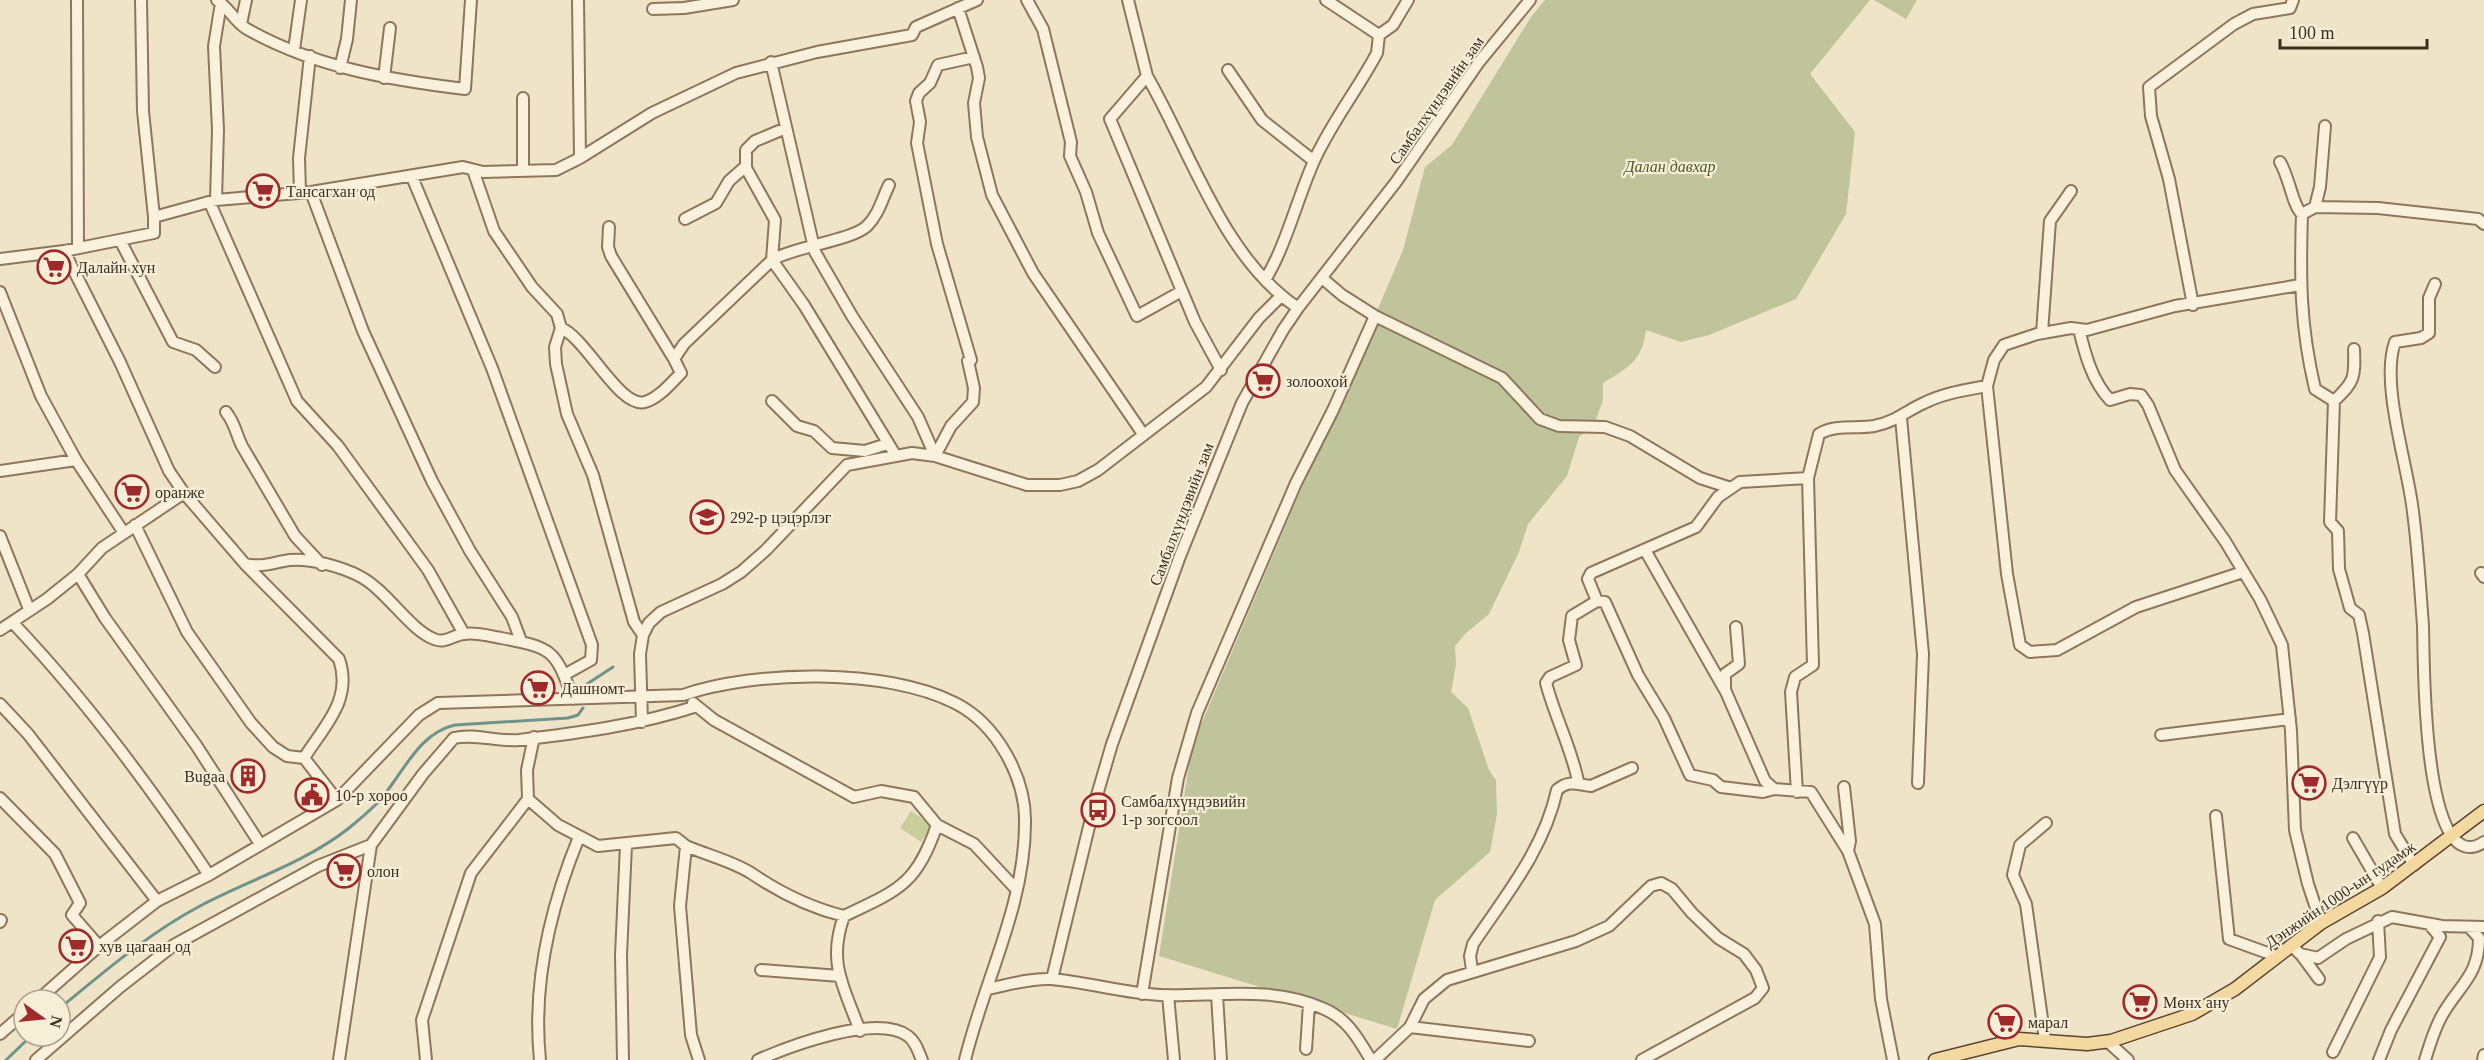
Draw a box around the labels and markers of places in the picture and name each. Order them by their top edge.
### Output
supermarket icon: Тансагхан од [245,173,281,209]
place label: Тансагхан од [286,183,375,201]
supermarket icon: Далайн хун [36,249,72,285]
place label: Далайн хун [77,259,156,277]
supermarket icon: золоохой [1245,363,1281,399]
place label: золоохой [1286,373,1348,390]
supermarket icon: оранже [114,474,150,510]
place label: оранже [155,484,205,502]
school or university icon: 292-р цэцэрлэг [689,499,725,535]
place label: 292-р цэцэрлэг [730,509,832,527]
supermarket icon: Дашномт [520,670,556,706]
place label: Дашномт [561,680,625,698]
building icon: Bugaa [230,758,266,794]
supermarket icon: Дэлгүүр [2291,765,2327,801]
place label: Bugaa [184,768,225,786]
place label: Дэлгүүр [2332,775,2388,793]
public building icon: 10-р хороо [294,777,330,813]
place label: 10-р хороо [335,787,408,805]
bus stop icon: Самбалхүндэвийн 1-р зогсоол [1080,792,1116,828]
place label: Самбалхүндэвийн 1-р зогсоол [1121,793,1246,829]
supermarket icon: олон [326,853,362,889]
place label: олон [367,863,400,880]
supermarket icon: хув цагаан од [58,928,94,964]
place label: хув цагаан од [99,938,191,956]
supermarket icon: Мөнх ану [2122,984,2158,1020]
place label: Мөнх ану [2163,994,2229,1012]
supermarket icon: марал [1987,1004,2023,1040]
place label: марал [2028,1014,2068,1032]

